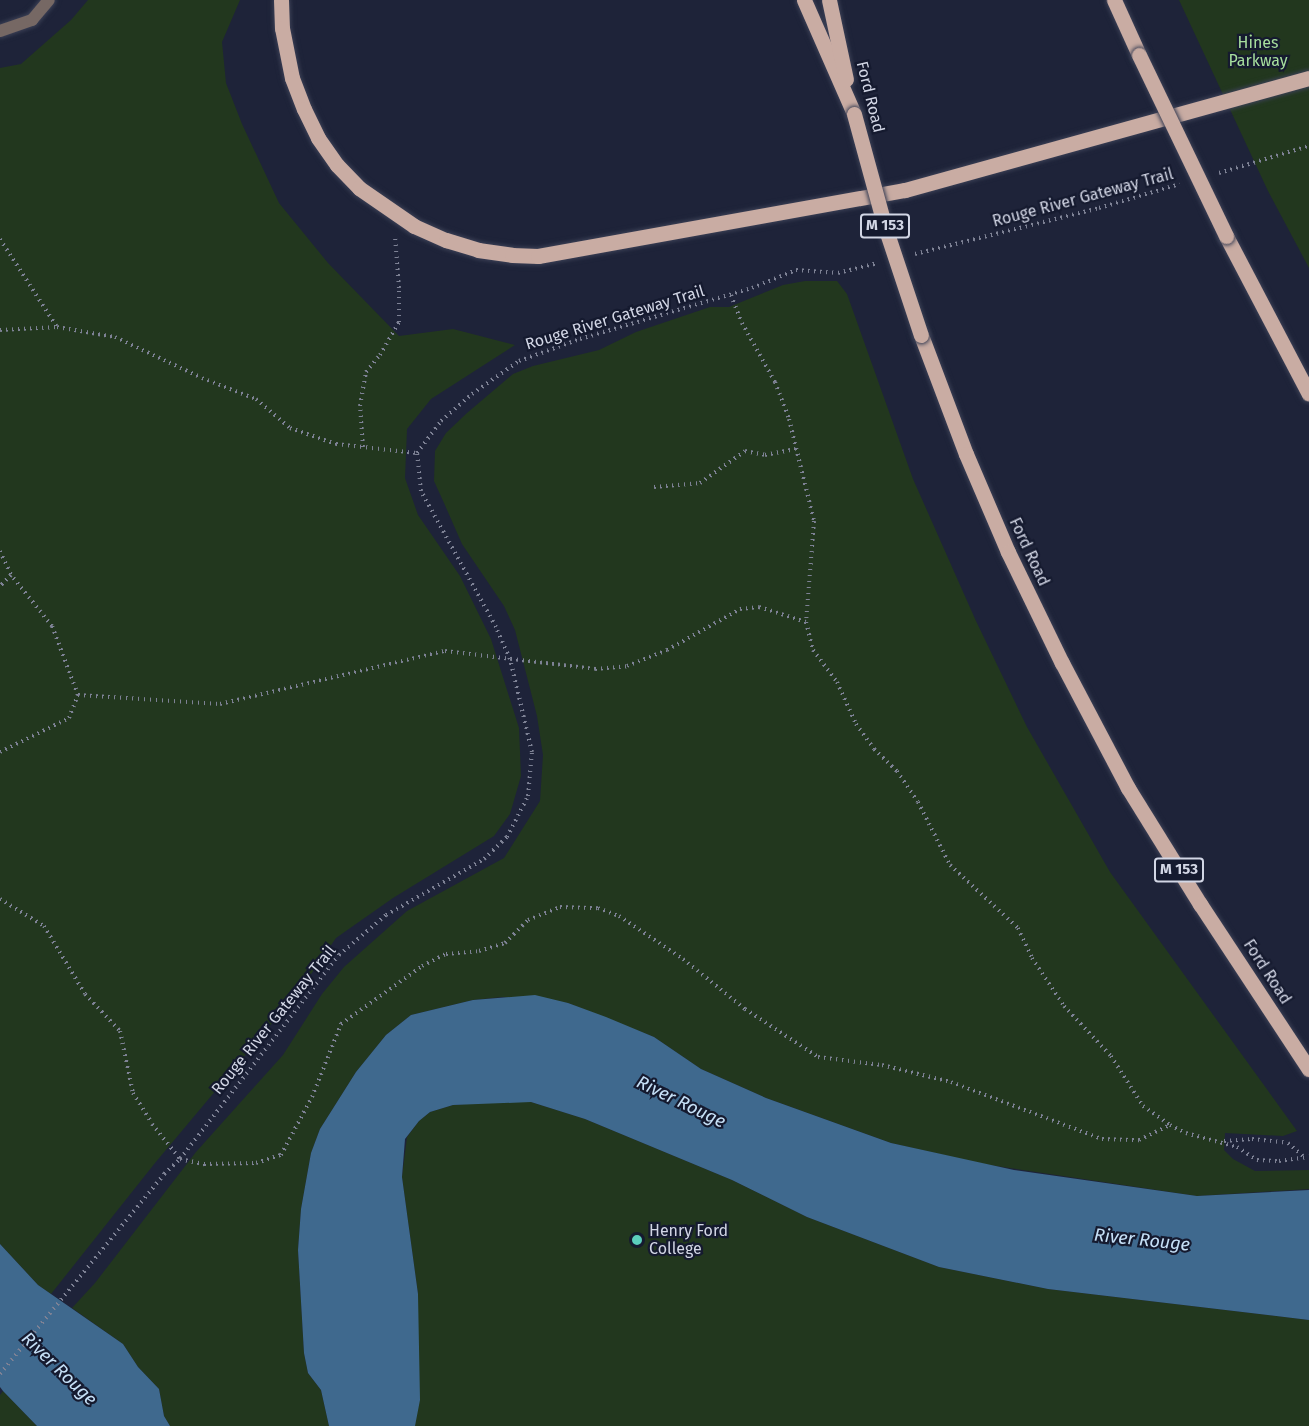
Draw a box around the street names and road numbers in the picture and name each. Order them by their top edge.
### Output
street label: Ford Road [852,59,888,135]
street label: Rouge River Gateway Trail [990,165,1176,231]
road number: M 153 [860,214,910,238]
street label: Rouge River Gateway Trail [523,282,707,354]
street label: Ford Road [1005,515,1053,589]
road number: M 153 [1154,858,1204,882]
street label: Ford Road [1239,936,1295,1008]
street label: Rouge River Gateway Trail [208,941,340,1099]

